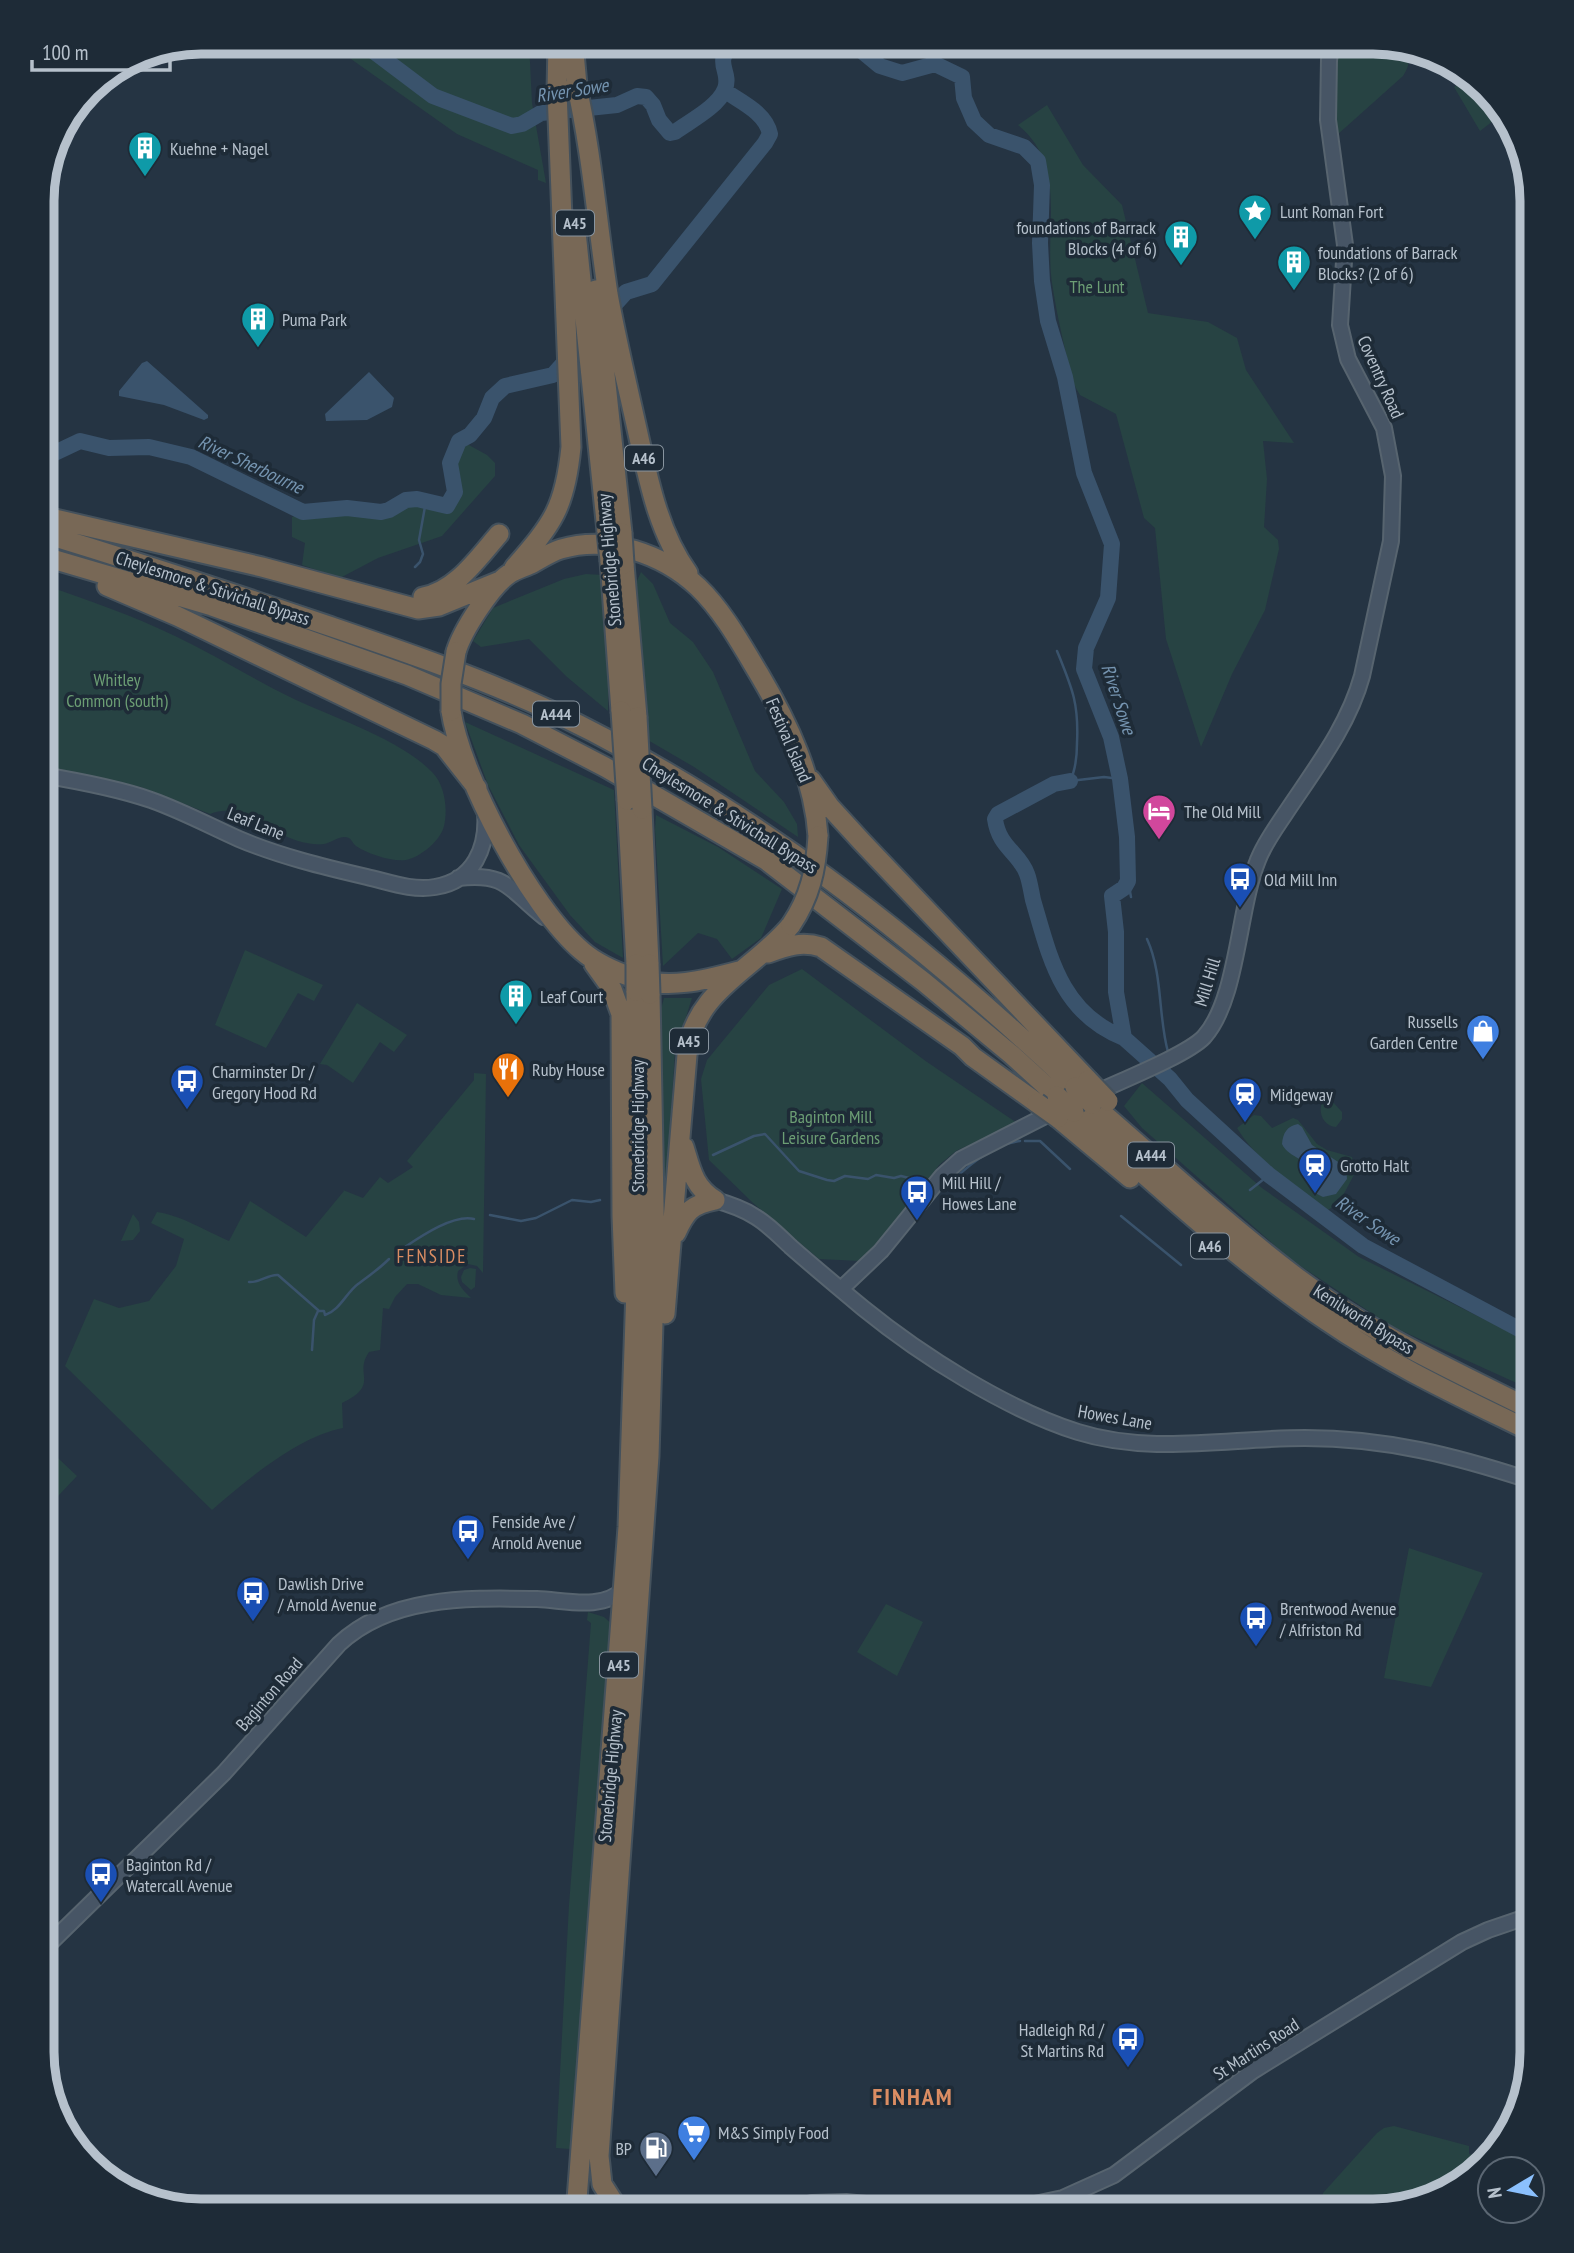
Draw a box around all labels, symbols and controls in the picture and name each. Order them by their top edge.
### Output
scale bar [32,28,170,72]
text: 100 m [42,39,88,66]
water label: River Sowe [534,72,611,108]
building icon: Kuehne + Nagel [126,129,164,178]
place label: Kuehne + Nagel [170,137,269,160]
place icon: Lunt Roman Fort [1236,192,1274,241]
place label: Lunt Roman Fort [1280,200,1384,223]
road number: A45 [556,210,594,236]
place label: foundations of Barrack Blocks (4 of 6) [1016,216,1157,260]
building icon: foundations of Barrack Blocks (4 of 6) [1162,218,1200,267]
place label: foundations of Barrack Blocks? (2 of 6) [1318,241,1458,285]
building icon: foundations of Barrack Blocks? (2 of 6) [1275,243,1313,292]
park label: The Lunt [1069,275,1125,298]
building icon: Puma Park [239,300,277,349]
place label: Puma Park [282,308,347,331]
street label: Coventry Road [1353,332,1409,422]
water label: River Sherbourne [195,429,308,499]
road number: A46 [625,446,663,471]
street label: Stonebridge Highway [592,493,626,627]
street label: Cheylesmore & Stivichall Bypass [113,546,313,630]
water label: River Sowe [1096,661,1142,738]
park label: Whitley Common (south) [66,668,168,712]
street label: Festival Island [761,694,817,786]
road number: A444 [533,702,579,726]
street label: Cheylesmore & Stivichall Bypass [638,752,822,878]
hotel icon: The Old Mill [1140,792,1178,841]
place label: The Old Mill [1184,800,1261,823]
street label: Leaf Lane [224,801,288,845]
bus stop icon: Old Mill Inn [1221,860,1259,909]
place label: Old Mill Inn [1264,868,1337,891]
street label: Mill Hill [1189,954,1225,1009]
building icon: Leaf Court [497,977,535,1026]
place label: Leaf Court [540,985,603,1008]
place label: Russells Garden Centre [1370,1010,1458,1054]
shop icon: Russells Garden Centre [1464,1012,1502,1061]
road number: A45 [670,1028,708,1054]
restaurant icon: Ruby House [489,1050,527,1099]
place label: Ruby House [532,1058,605,1081]
street label: Stonebridge Highway [626,1059,649,1192]
place label: Charminster Dr / Gregory Hood Rd [212,1060,317,1104]
bus stop icon: Charminster Dr / Gregory Hood Rd [168,1062,206,1111]
station icon: Midgeway [1226,1075,1264,1124]
place label: Midgeway [1270,1083,1333,1106]
park label: Baginton Mill Leisure Gardens [782,1105,880,1149]
road number: A444 [1128,1142,1174,1168]
station icon: Grotto Halt [1296,1146,1334,1195]
place label: Grotto Halt [1340,1154,1409,1177]
place label: Mill Hill / Howes Lane [942,1171,1017,1215]
bus stop icon: Mill Hill / Howes Lane [898,1173,936,1222]
water label: River Sowe [1331,1190,1406,1251]
road number: A46 [1191,1234,1229,1258]
district label: FENSIDE [397,1244,467,1268]
street label: Kenilworth Bypass [1309,1279,1419,1359]
street label: Howes Lane [1076,1399,1154,1435]
place label: Fenside Ave / Arnold Avenue [492,1510,582,1554]
bus stop icon: Fenside Ave / Arnold Avenue [449,1512,487,1561]
place label: Dawlish Drive / Arnold Avenue [277,1572,377,1616]
bus stop icon: Dawlish Drive / Arnold Avenue [234,1574,272,1623]
place label: Brentwood Avenue / Alfriston Rd [1279,1597,1396,1641]
bus stop icon: Brentwood Avenue / Alfriston Rd [1237,1599,1275,1648]
street label: Baginton Road [231,1652,307,1736]
road number: A45 [600,1652,638,1678]
street label: Stonebridge Highway [593,1709,627,1843]
place label: Baginton Rd / Watercall Avenue [126,1853,233,1897]
bus stop icon: Baginton Rd / Watercall Avenue [82,1855,120,1904]
street label: St Martins Road [1209,2013,1303,2085]
place label: Hadleigh Rd / St Martins Rd [1019,2018,1105,2062]
bus stop icon: Hadleigh Rd / St Martins Rd [1109,2020,1147,2069]
district label: FINHAM [872,2081,954,2112]
supermarket icon: M&S Simply Food [675,2113,713,2162]
place label: M&S Simply Food [718,2121,829,2144]
fuel station icon: BP [637,2129,675,2178]
place label: BP [615,2137,632,2160]
north arrow [1476,2155,1546,2225]
text: N [1482,2186,1507,2200]

